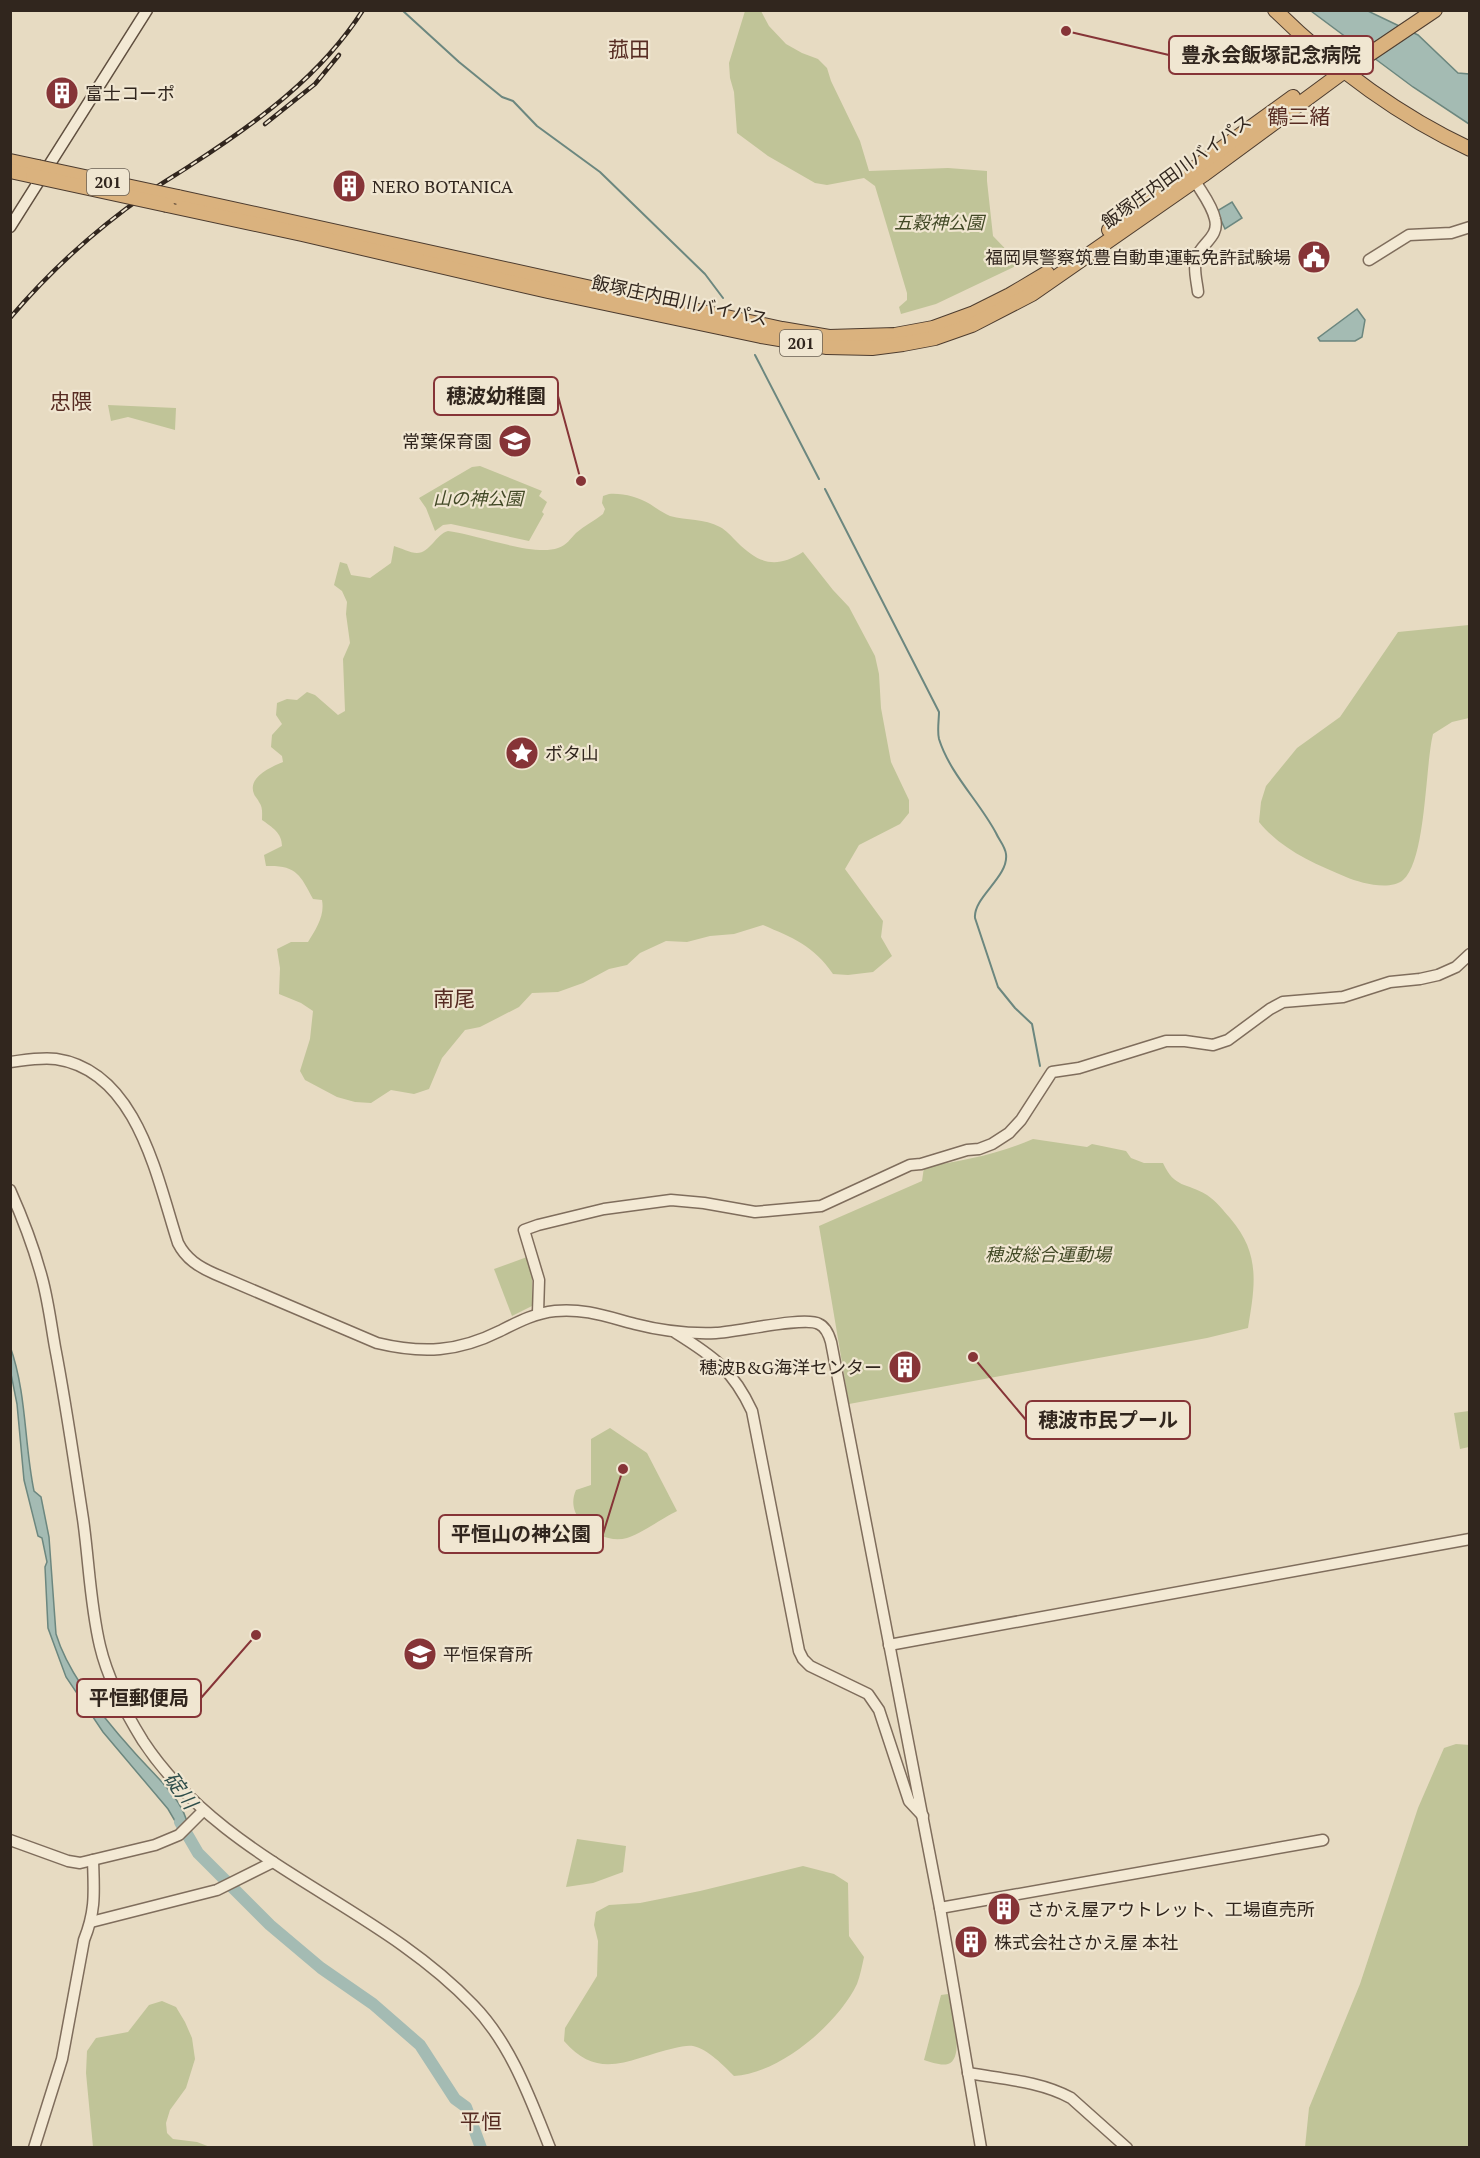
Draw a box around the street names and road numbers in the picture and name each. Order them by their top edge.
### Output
street label: 飯塚庄内田川バイパス [1096,108,1256,234]
road number: 201 [87,169,129,195]
street label: 飯塚庄内田川バイパス [590,270,770,330]
road number: 201 [780,330,822,356]

